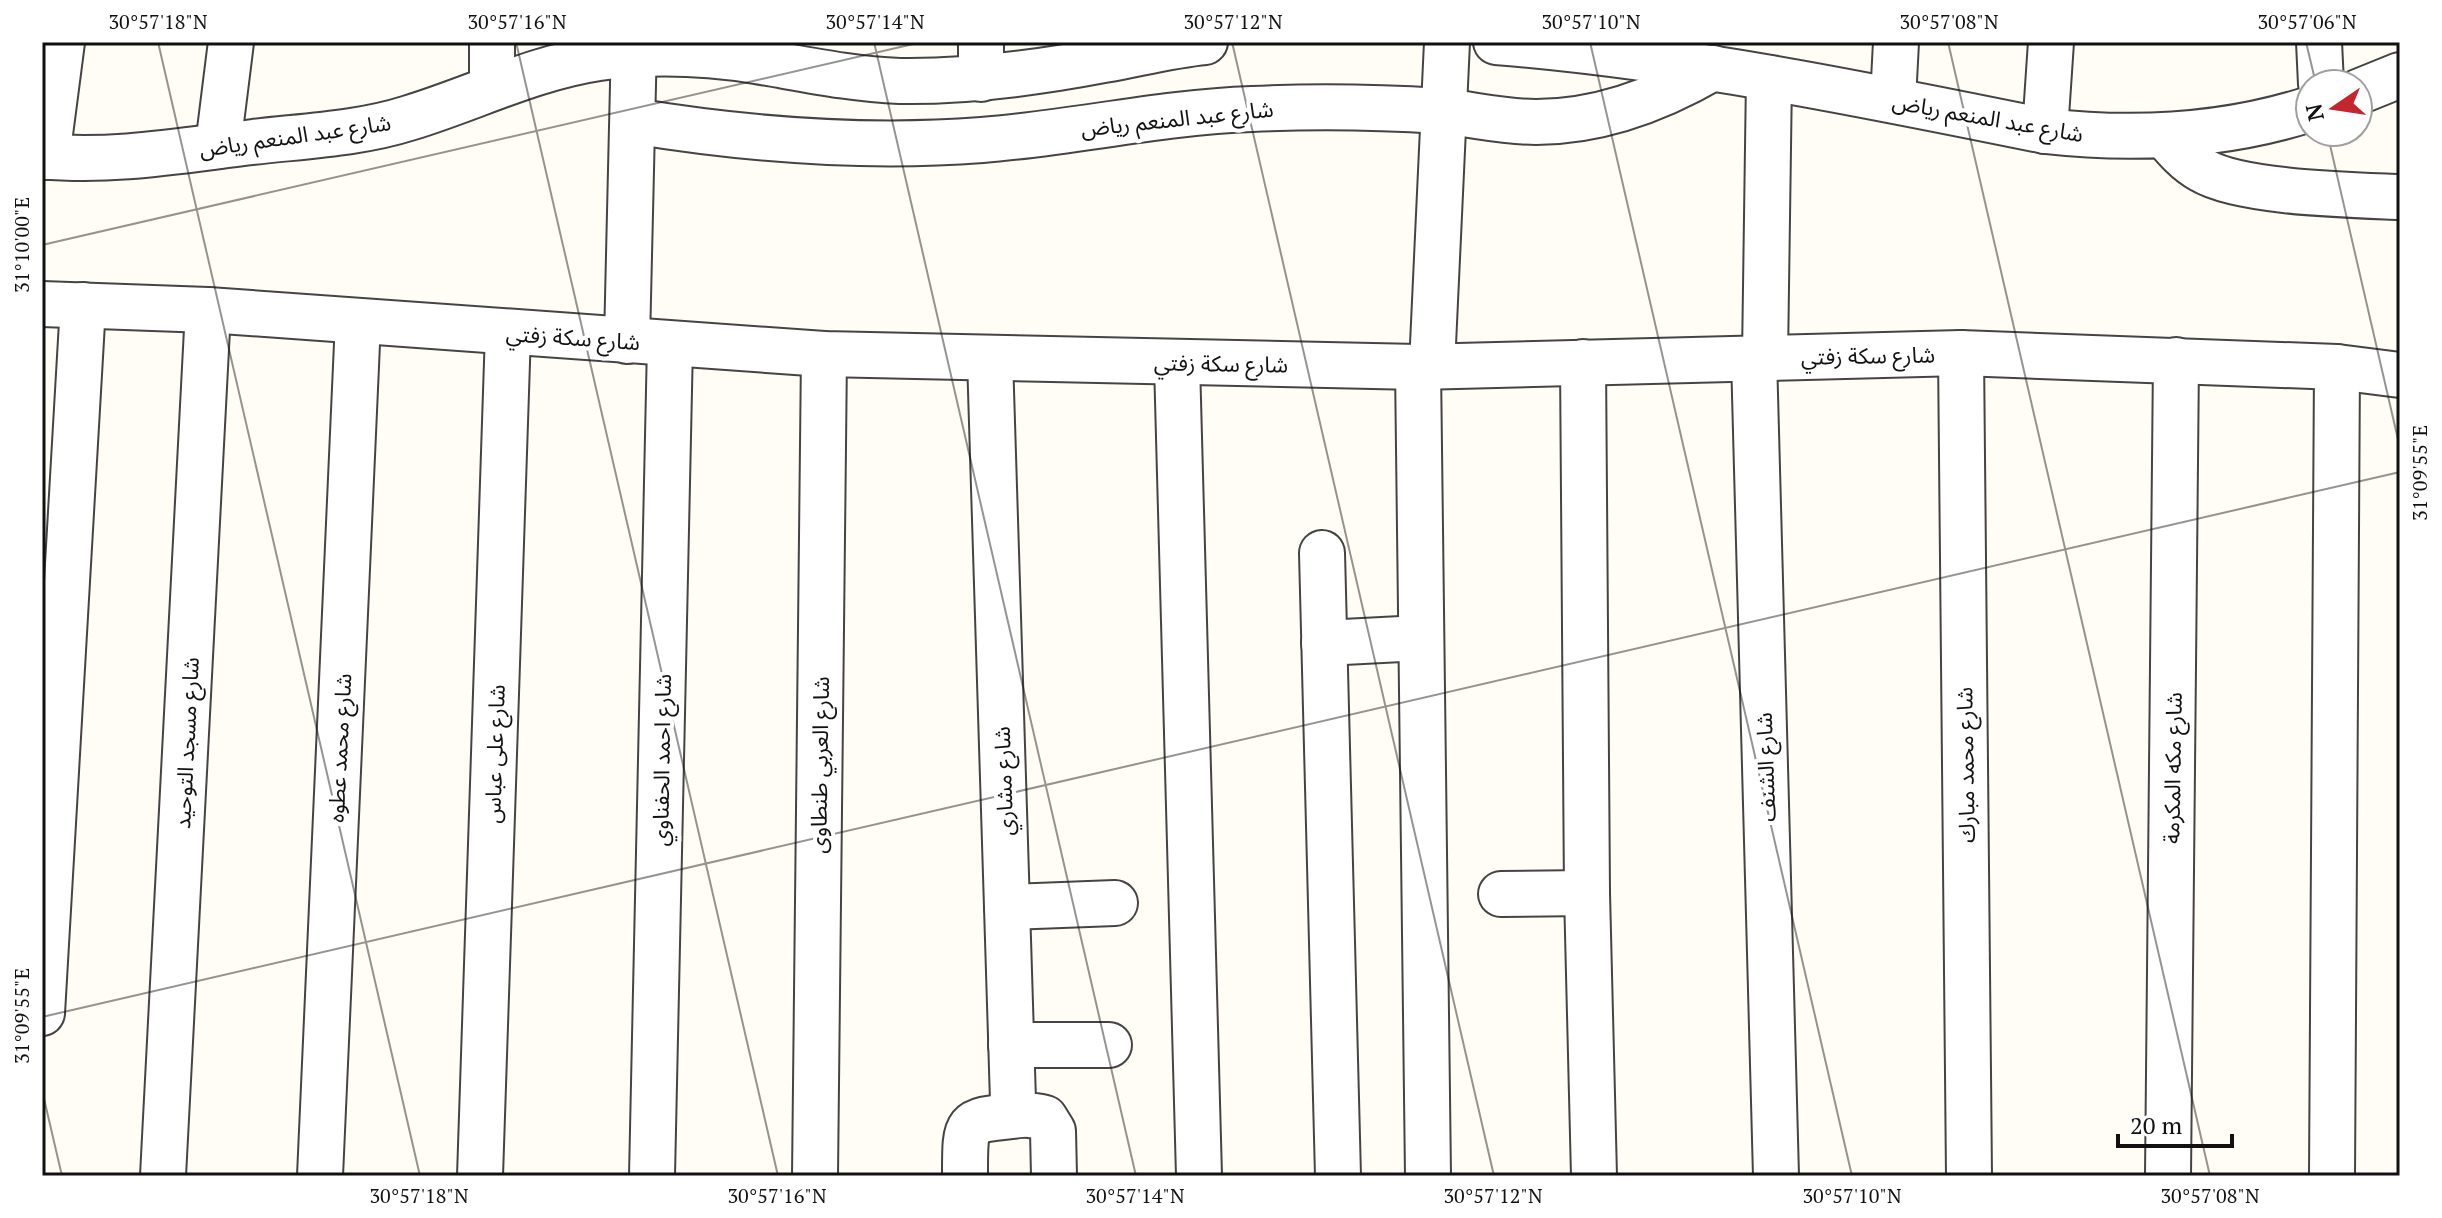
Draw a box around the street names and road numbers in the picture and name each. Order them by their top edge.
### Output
street label: شارع عبد المنعم رياض [1890,86,2086,151]
street label: شارع عبد المنعم رياض [1079,93,1275,146]
street label: شارع عبد المنعم رياض [197,107,393,166]
street label: شارع سكة زفتي [505,318,641,359]
street label: شارع سكة زفتي [1801,339,1935,374]
street label: شارع سكة زفتي [1154,347,1288,382]
street label: شارع مسجد التوحيد [167,656,208,830]
street label: شارع محمد عطوه [321,673,360,824]
street label: شارع احمد الحفناوي [645,673,680,847]
street label: شارع العربي طنطاوى [803,676,838,854]
street label: شارع على عباس [477,684,514,824]
street label: شارع محمد مبارك [1949,687,1984,843]
street label: شارع مكه المكرمة [2156,692,2191,844]
street label: شارع الشنف [1749,712,1784,822]
street label: شارع مشاري [987,726,1023,836]

